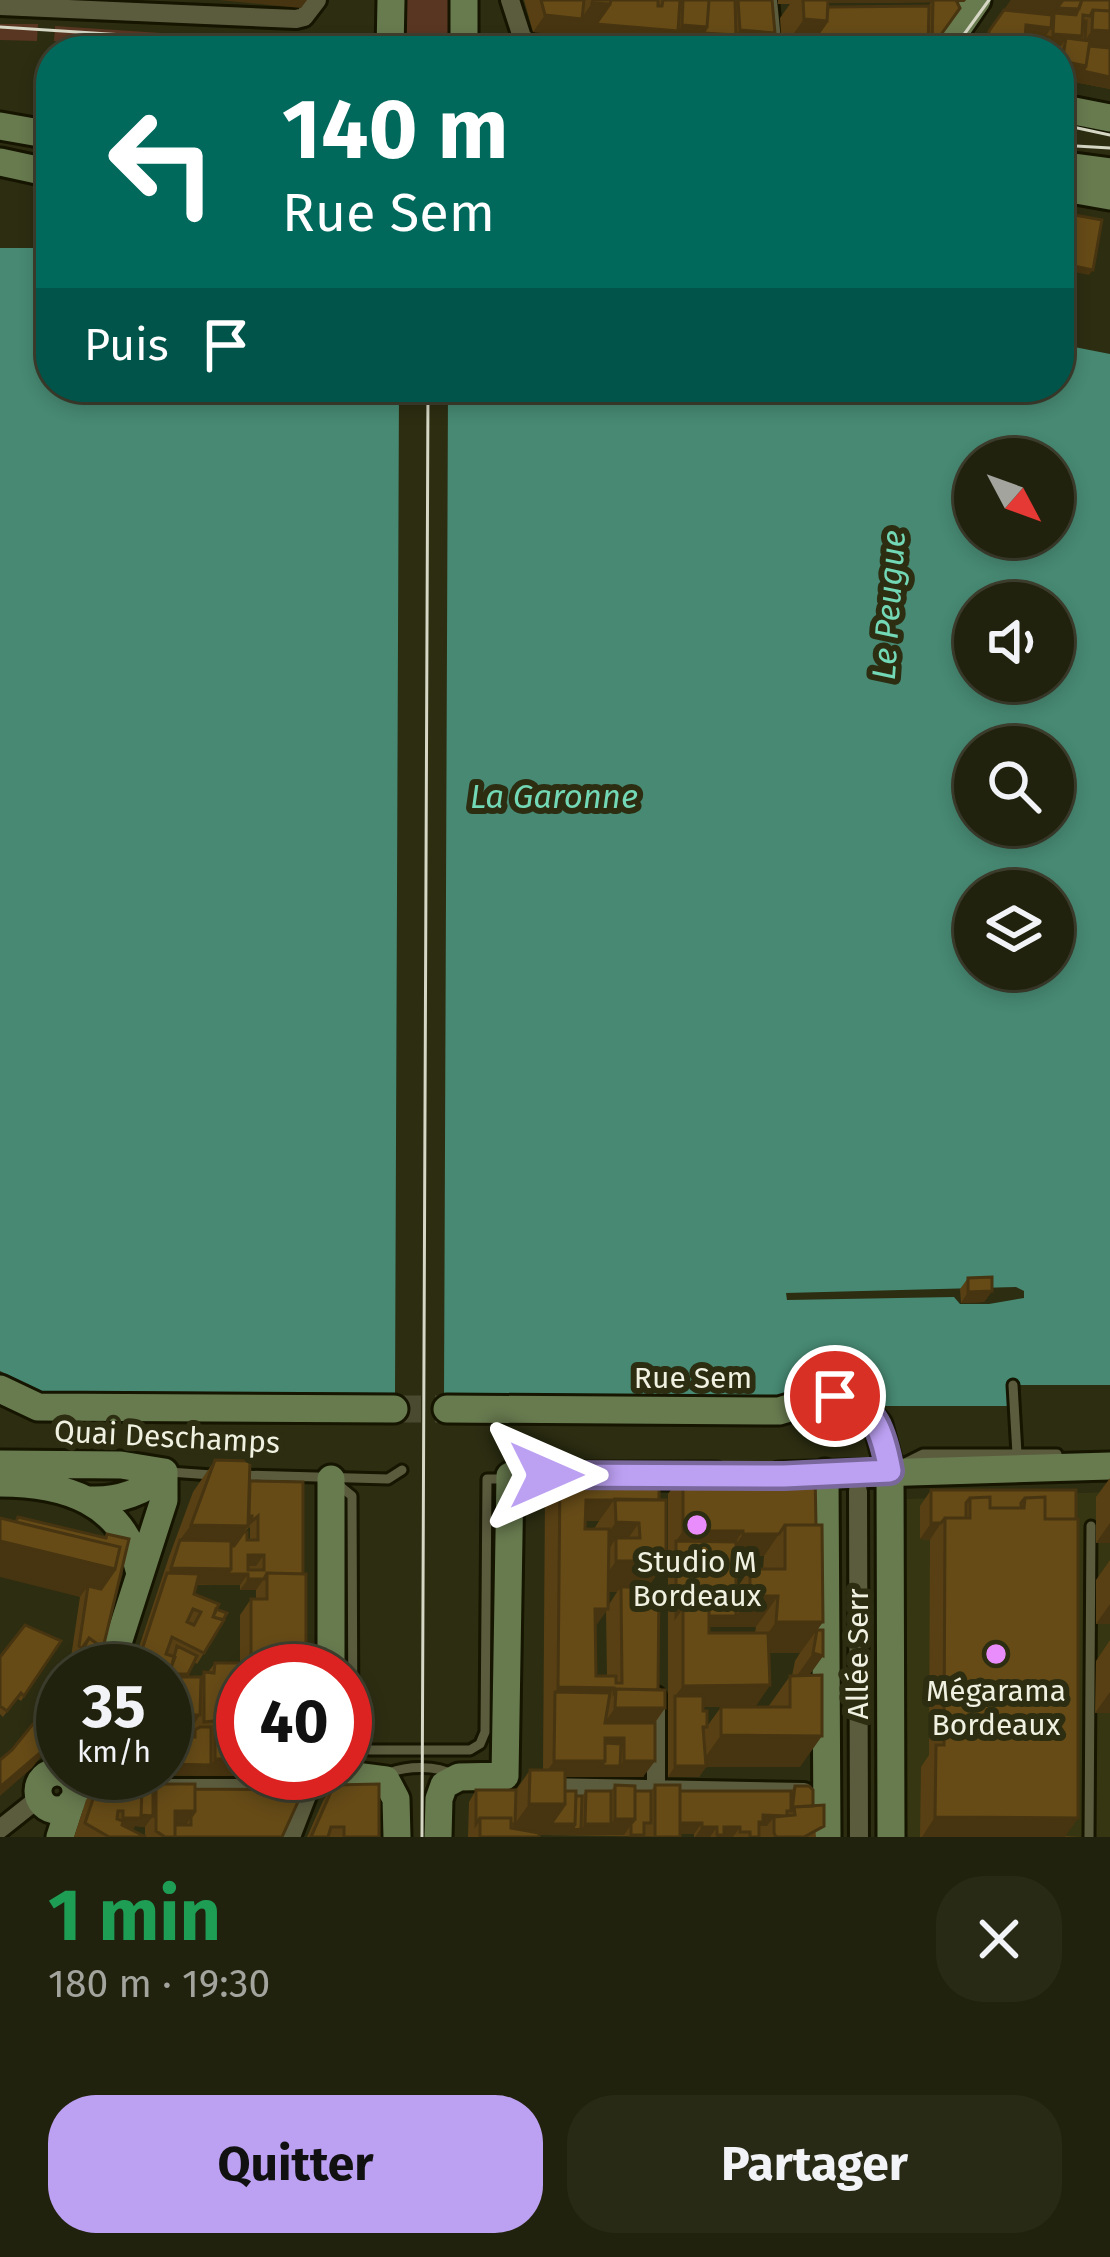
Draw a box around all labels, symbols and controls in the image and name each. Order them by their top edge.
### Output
text: 140 m [282,79,508,180]
icon: left [84,84,240,240]
text: Rue Sem [282,181,495,245]
icon: arrive [193,312,259,378]
text: Puis [84,318,169,372]
north arrow [954,438,1074,558]
map controls [954,438,1074,990]
water label: Le Peugue [864,529,914,681]
button: sound [954,582,1074,702]
button: search [954,726,1074,846]
water label: La Garonne [470,777,638,817]
button: layers [954,870,1074,990]
pin [784,1345,886,1447]
street label: Rue Sem [634,1360,752,1396]
icon: arrive [802,1363,868,1429]
position arrow [483,1412,609,1538]
street label: Quai Deschamps [53,1413,281,1461]
marker: Studio M Bordeaux [684,1512,710,1538]
place label: Studio M Bordeaux [633,1544,762,1614]
street label: Allée Serr [840,1588,876,1720]
marker: Mégarama Bordeaux [983,1641,1009,1667]
speed limit sign: 40 [216,1644,372,1800]
text: 35 [82,1671,146,1743]
place label: Mégarama Bordeaux [926,1673,1066,1743]
text: km/h [77,1734,151,1770]
text: 1 min [48,1873,221,1959]
button: close [936,1876,1062,2002]
text: 180 m · 19:30 [48,1961,270,2007]
button: Quitter [48,2095,543,2233]
button: Partager [567,2095,1062,2233]

